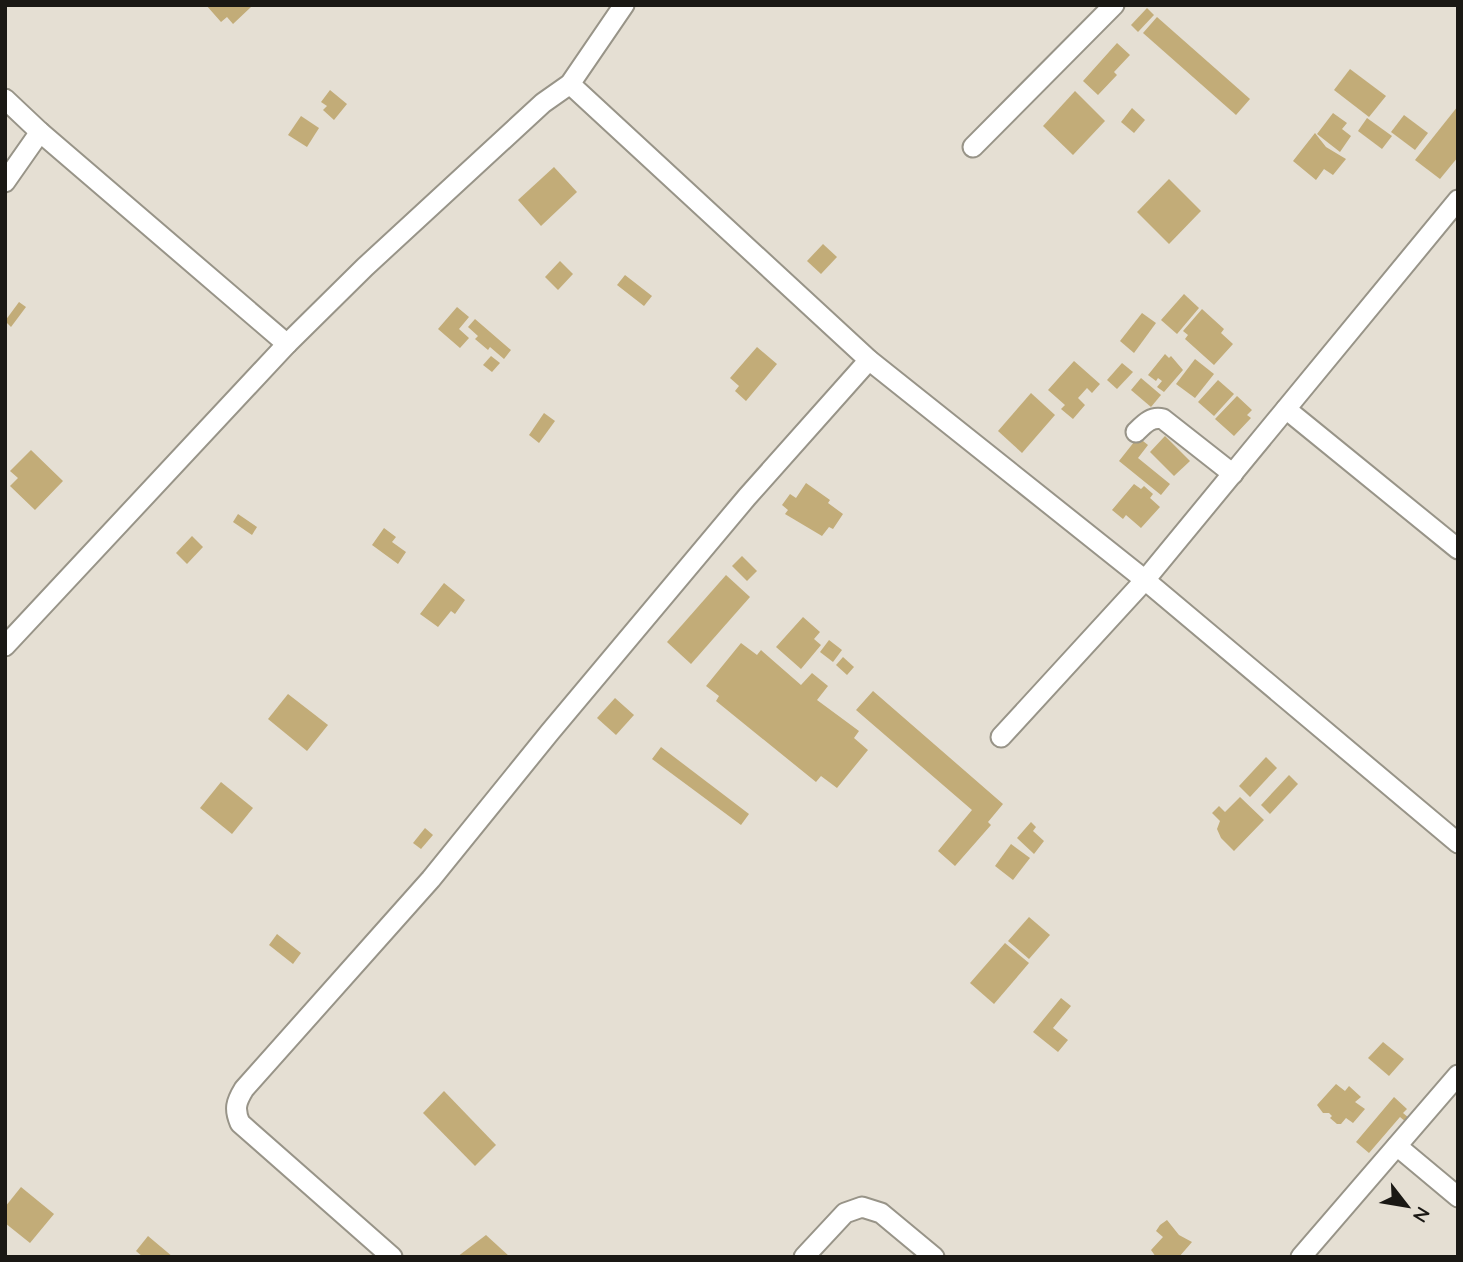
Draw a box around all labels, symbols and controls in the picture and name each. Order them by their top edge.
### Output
north arrow [1372,1171,1442,1241]
text: N [1408,1203,1435,1227]

